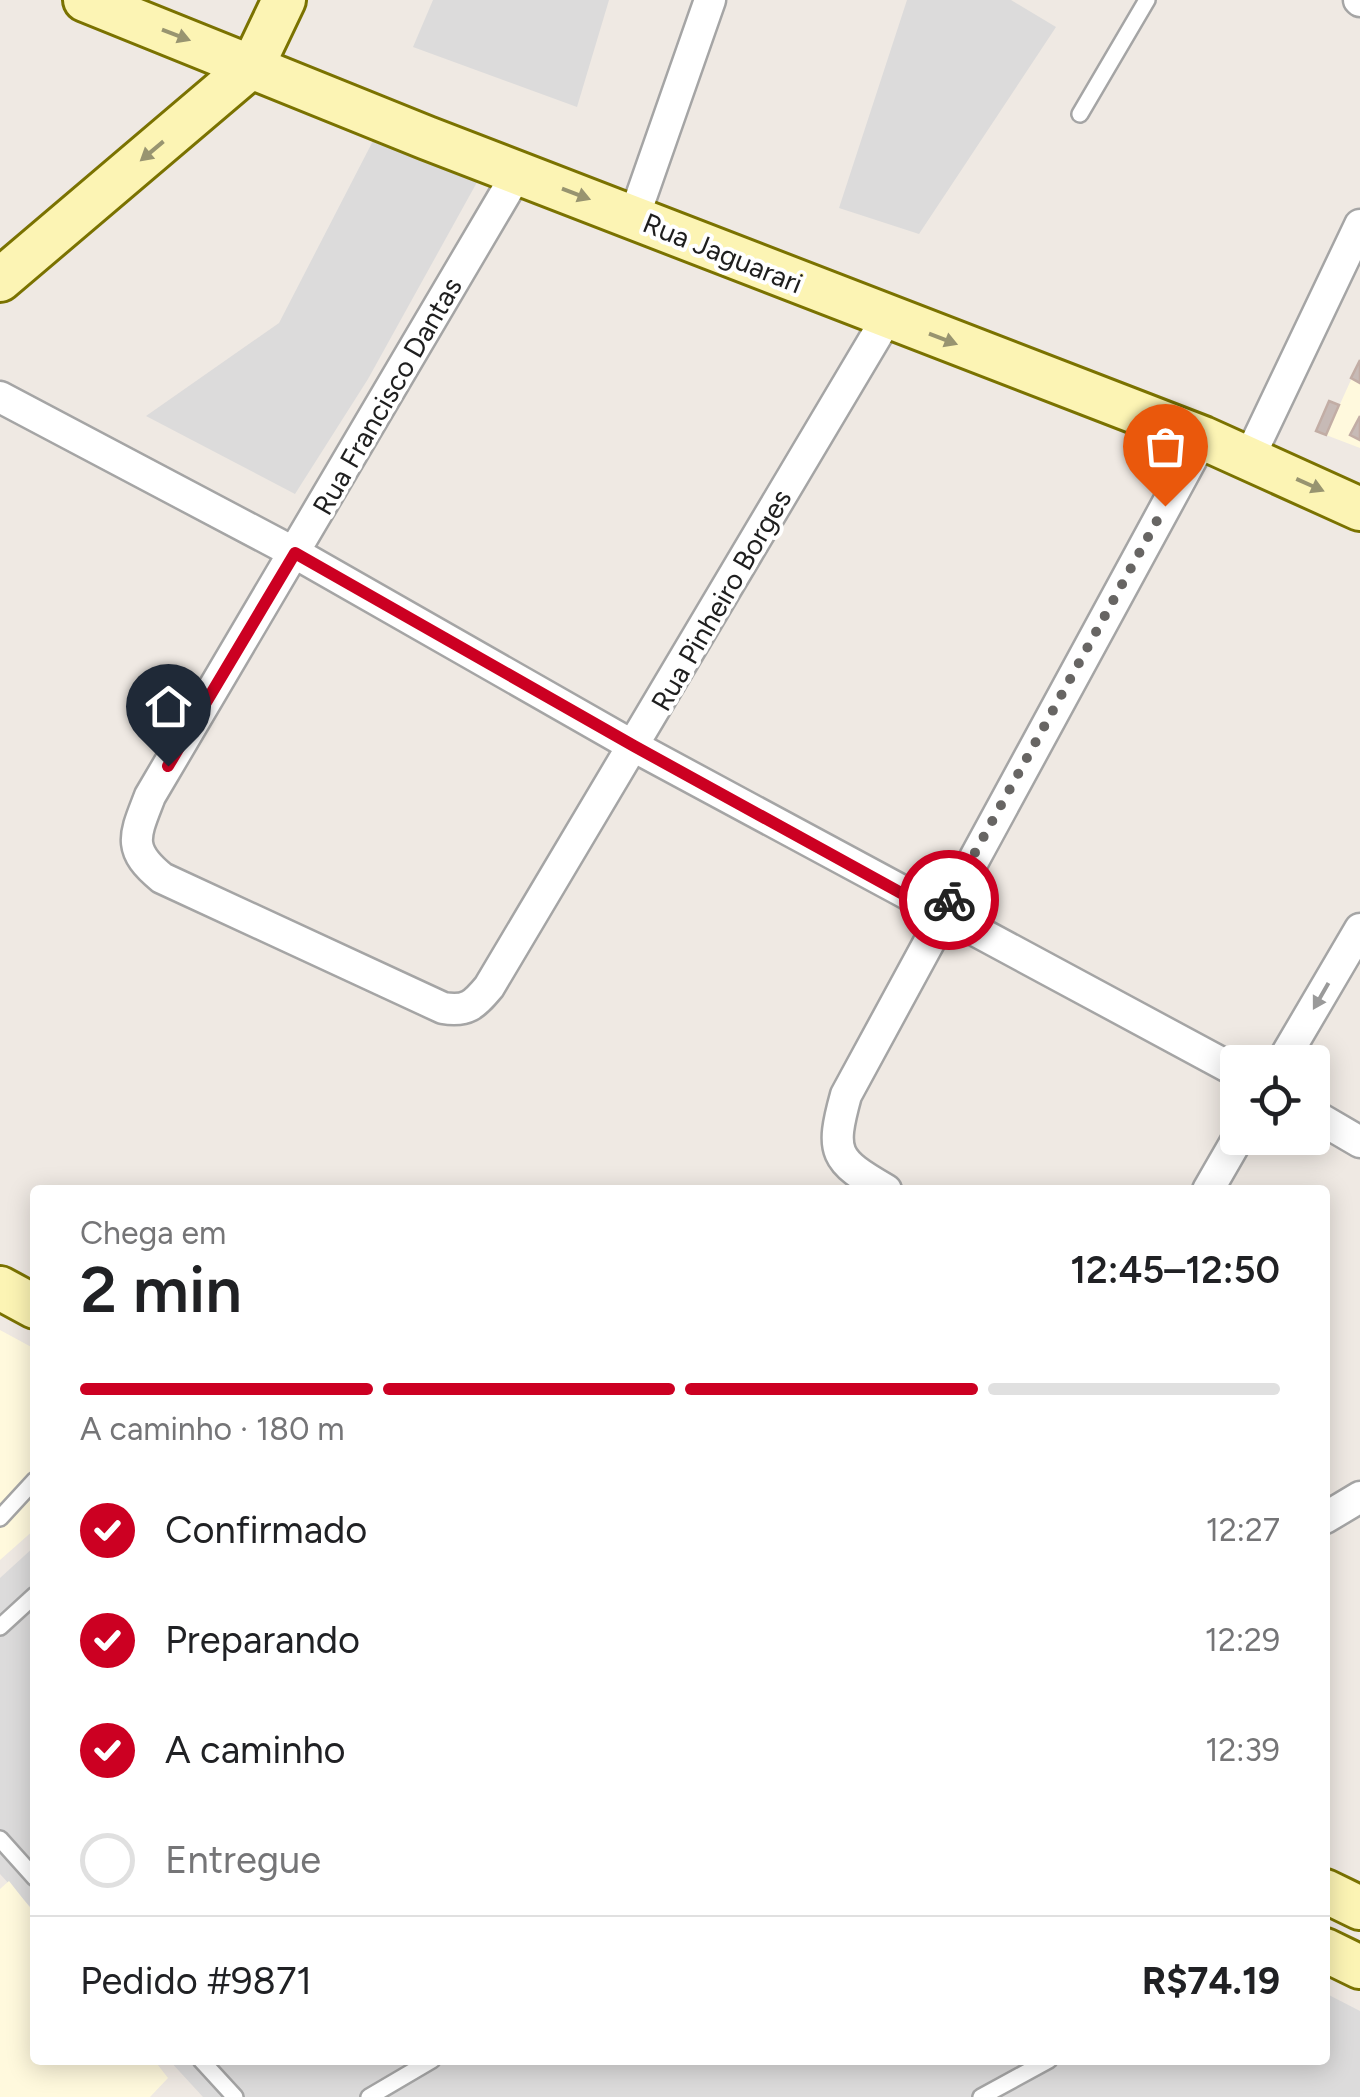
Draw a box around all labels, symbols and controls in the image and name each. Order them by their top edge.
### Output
one-way arrow [161,28,191,44]
one-way arrow [139,140,164,161]
one-way arrow [561,187,591,202]
street label: Rua Jaguarari [638,206,808,300]
street label: Rua Francisco Dantas [305,271,469,521]
one-way arrow [928,332,958,347]
pin [1123,404,1208,507]
icon: bag [1138,419,1193,474]
one-way arrow [1295,477,1325,493]
street label: Rua Pinheiro Borges [644,483,798,717]
pin [126,664,211,767]
icon: home [141,679,196,734]
courier [899,850,999,950]
icon: bike [922,873,977,928]
one-way arrow [1313,982,1330,1010]
map controls [1220,1045,1330,1155]
button: locate [1220,1045,1330,1155]
text: Chega em [80,1214,226,1252]
text: 12:45–12:50 [1070,1247,1280,1293]
text: 2 min [80,1250,242,1328]
text: A caminho · 180 m [80,1410,345,1448]
icon: check [80,1503,135,1558]
text: Confirmado [165,1507,367,1553]
text: 12:27 [1206,1511,1280,1549]
icon: check [80,1613,135,1668]
text: Preparando [165,1617,360,1663]
text: 12:29 [1205,1621,1280,1659]
icon: check [80,1723,135,1778]
text: A caminho [165,1727,346,1773]
text: 12:39 [1205,1731,1280,1769]
text: Entregue [165,1837,321,1883]
text: Pedido #9871 [80,1958,312,2004]
text: R$74.19 [1142,1958,1280,2004]

